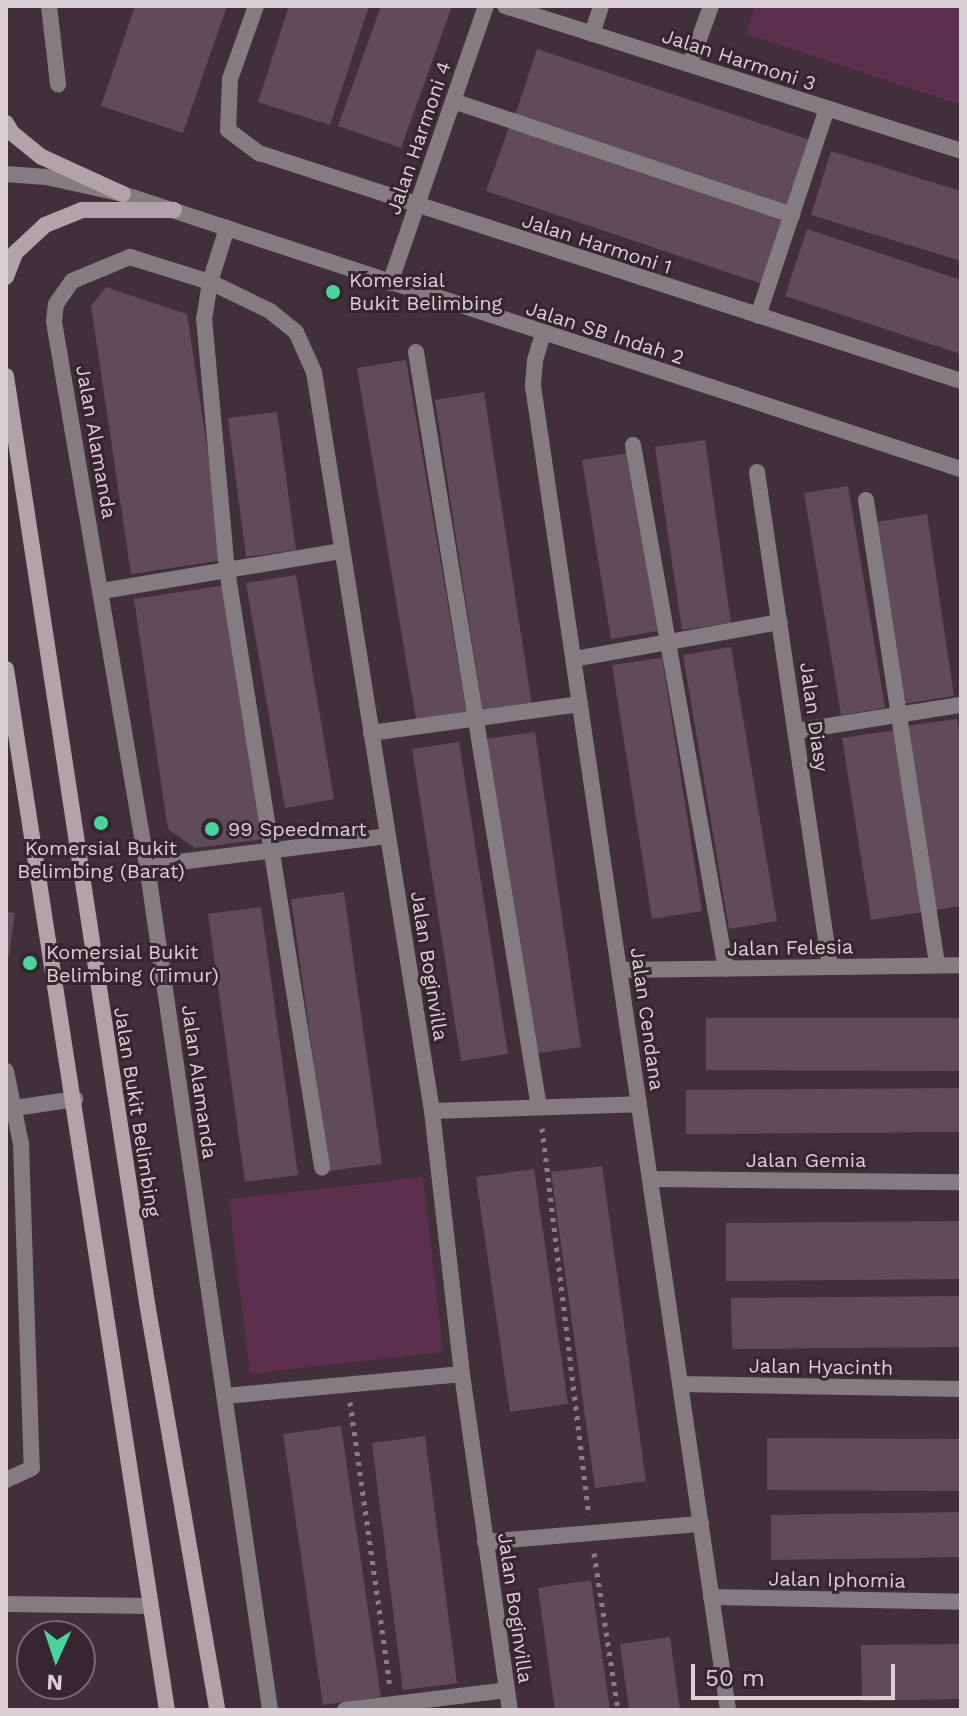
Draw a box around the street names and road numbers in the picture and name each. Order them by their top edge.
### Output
street label: Jalan Harmoni 3 [659,24,819,96]
street label: Jalan Harmoni 4 [381,58,457,218]
street label: Jalan Harmoni 1 [519,208,675,280]
street label: Jalan SB Indah 2 [523,296,687,370]
street label: Jalan Alamanda [71,363,121,521]
street label: Jalan Diasy [794,661,834,773]
street label: Jalan Boginvilla [405,889,453,1043]
street label: Jalan Felesia [727,935,853,961]
street label: Jalan Cendana [625,946,669,1092]
street label: Jalan Alamanda [176,1003,222,1161]
street label: Jalan Bukit Belimbing [109,1005,165,1219]
street label: Jalan Gemia [746,1148,866,1172]
street label: Jalan Hyacinth [749,1354,893,1380]
street label: Jalan Boginvilla [493,1531,537,1685]
street label: Jalan Iphomia [768,1567,906,1593]

